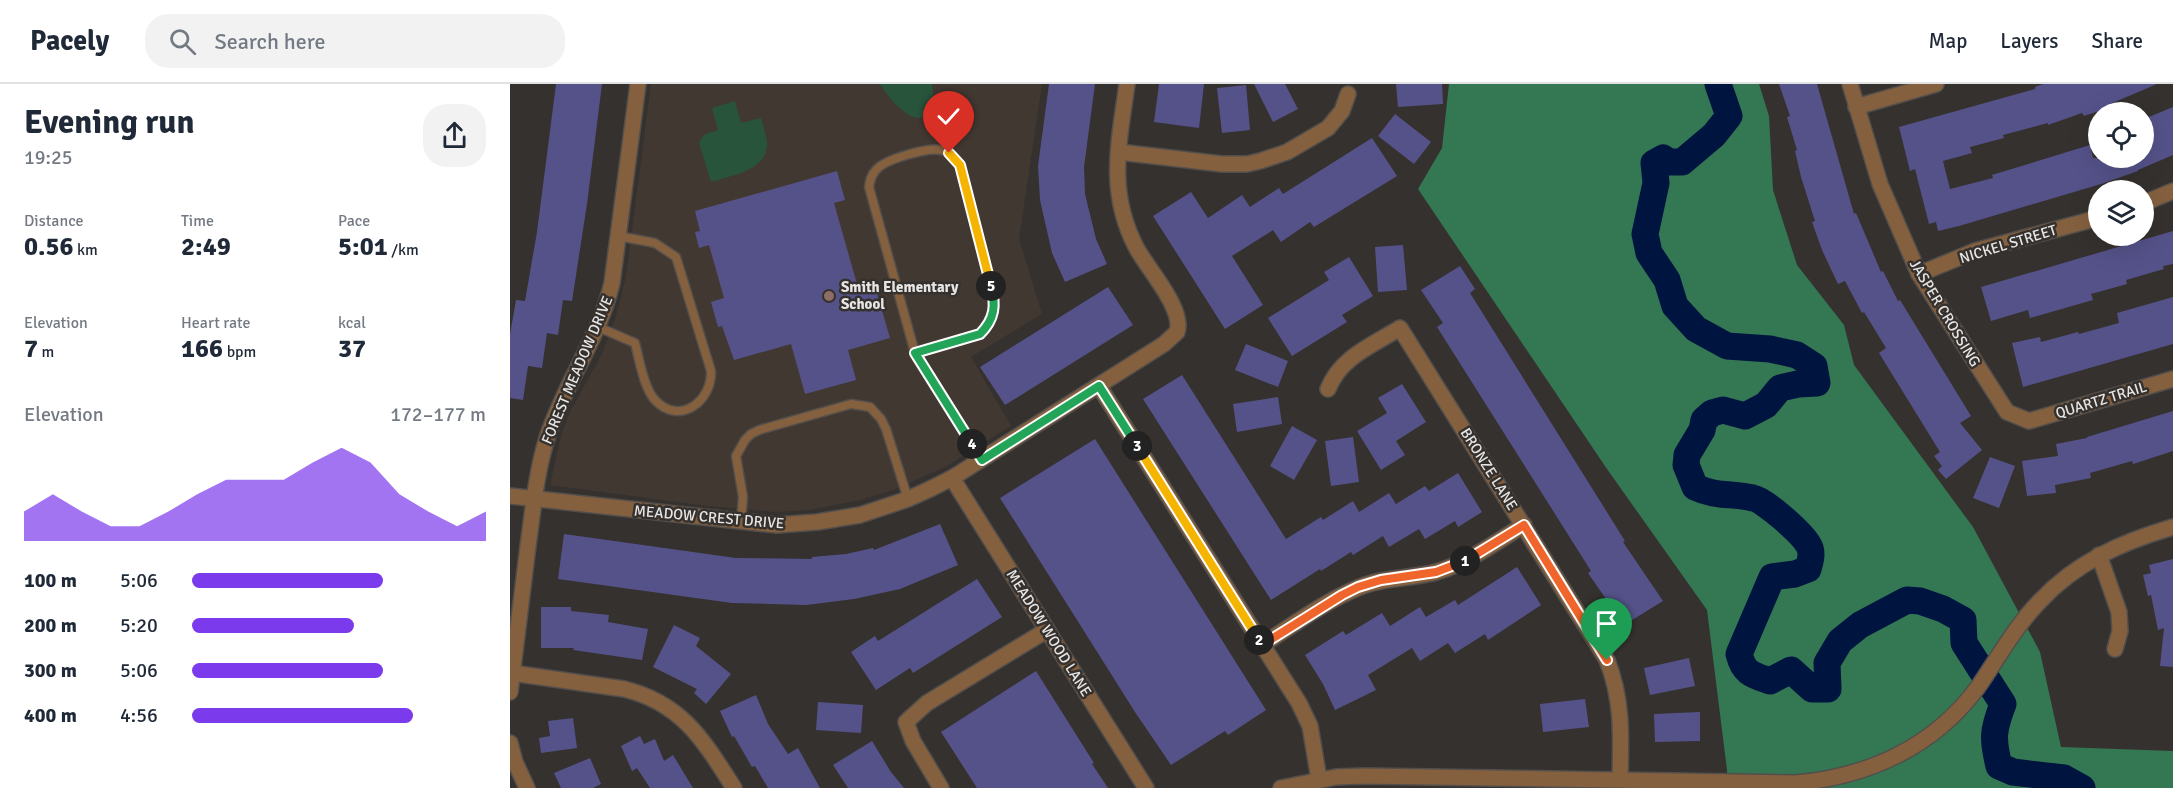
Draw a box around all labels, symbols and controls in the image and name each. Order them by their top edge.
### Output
search box [145,14,565,68]
text: Pacely [30,24,109,58]
icon: search [166,25,199,58]
text: Search here [214,28,325,55]
text: Map [1929,28,1967,54]
text: Layers [2000,28,2058,54]
text: Share [2091,28,2143,54]
pin [923,91,974,153]
icon: check [932,100,965,133]
text: Evening run [24,102,194,143]
map controls [2088,102,2154,246]
button: locate [2088,102,2154,168]
button: share [423,104,486,167]
text: 19:25 [24,145,73,170]
button: layers [2088,180,2154,246]
text: Distance [24,211,84,231]
text: Time [181,211,214,231]
text: Pace [338,211,370,231]
street label: NICKEL STREET [1957,220,2059,267]
text: 0.56 [24,231,74,263]
text: 2:49 [181,231,231,263]
text: 5:01 [338,231,388,263]
text: km [74,240,98,260]
text: /km [388,240,419,260]
street label: JASPER CROSSING [1906,256,1984,370]
pin: 5 [976,271,1006,301]
text: 5 [987,276,995,296]
place label: Smith Elementary School [841,278,959,313]
marker: Smith Elementary School [822,289,836,303]
street label: FOREST MEADOW DRIVE [538,293,616,447]
text: Elevation [24,313,88,333]
text: Heart rate [181,313,250,333]
text: kcal [338,313,366,333]
text: 7 [24,333,38,365]
text: 166 [181,333,223,365]
text: 37 [338,333,366,365]
text: m [38,342,54,362]
text: bpm [223,342,256,362]
street label: QUARTZ TRAIL [2053,378,2149,422]
text: Elevation [24,402,104,427]
text: 172–177 m [390,402,486,427]
street label: BRONZE LANE [1457,425,1521,513]
pin: 4 [957,429,987,459]
pin: 3 [1122,431,1152,461]
text: 4 [968,434,976,454]
text: 3 [1133,436,1141,456]
street label: MEADOW CREST DRIVE [633,501,785,533]
pin: 1 [1450,546,1480,576]
text: 1 [1461,551,1469,571]
street label: MEADOW WOOD LANE [1003,566,1095,700]
text: 100 m [24,568,77,593]
text: 5:06 [120,568,158,593]
pin [1581,598,1632,660]
icon: arrive [1590,607,1623,640]
text: 200 m [24,613,77,638]
text: 5:20 [120,613,158,638]
pin: 2 [1244,625,1274,655]
text: 2 [1255,630,1263,650]
text: 300 m [24,658,77,683]
text: 5:06 [120,658,158,683]
text: 400 m [24,703,77,728]
text: 4:56 [120,703,158,728]

